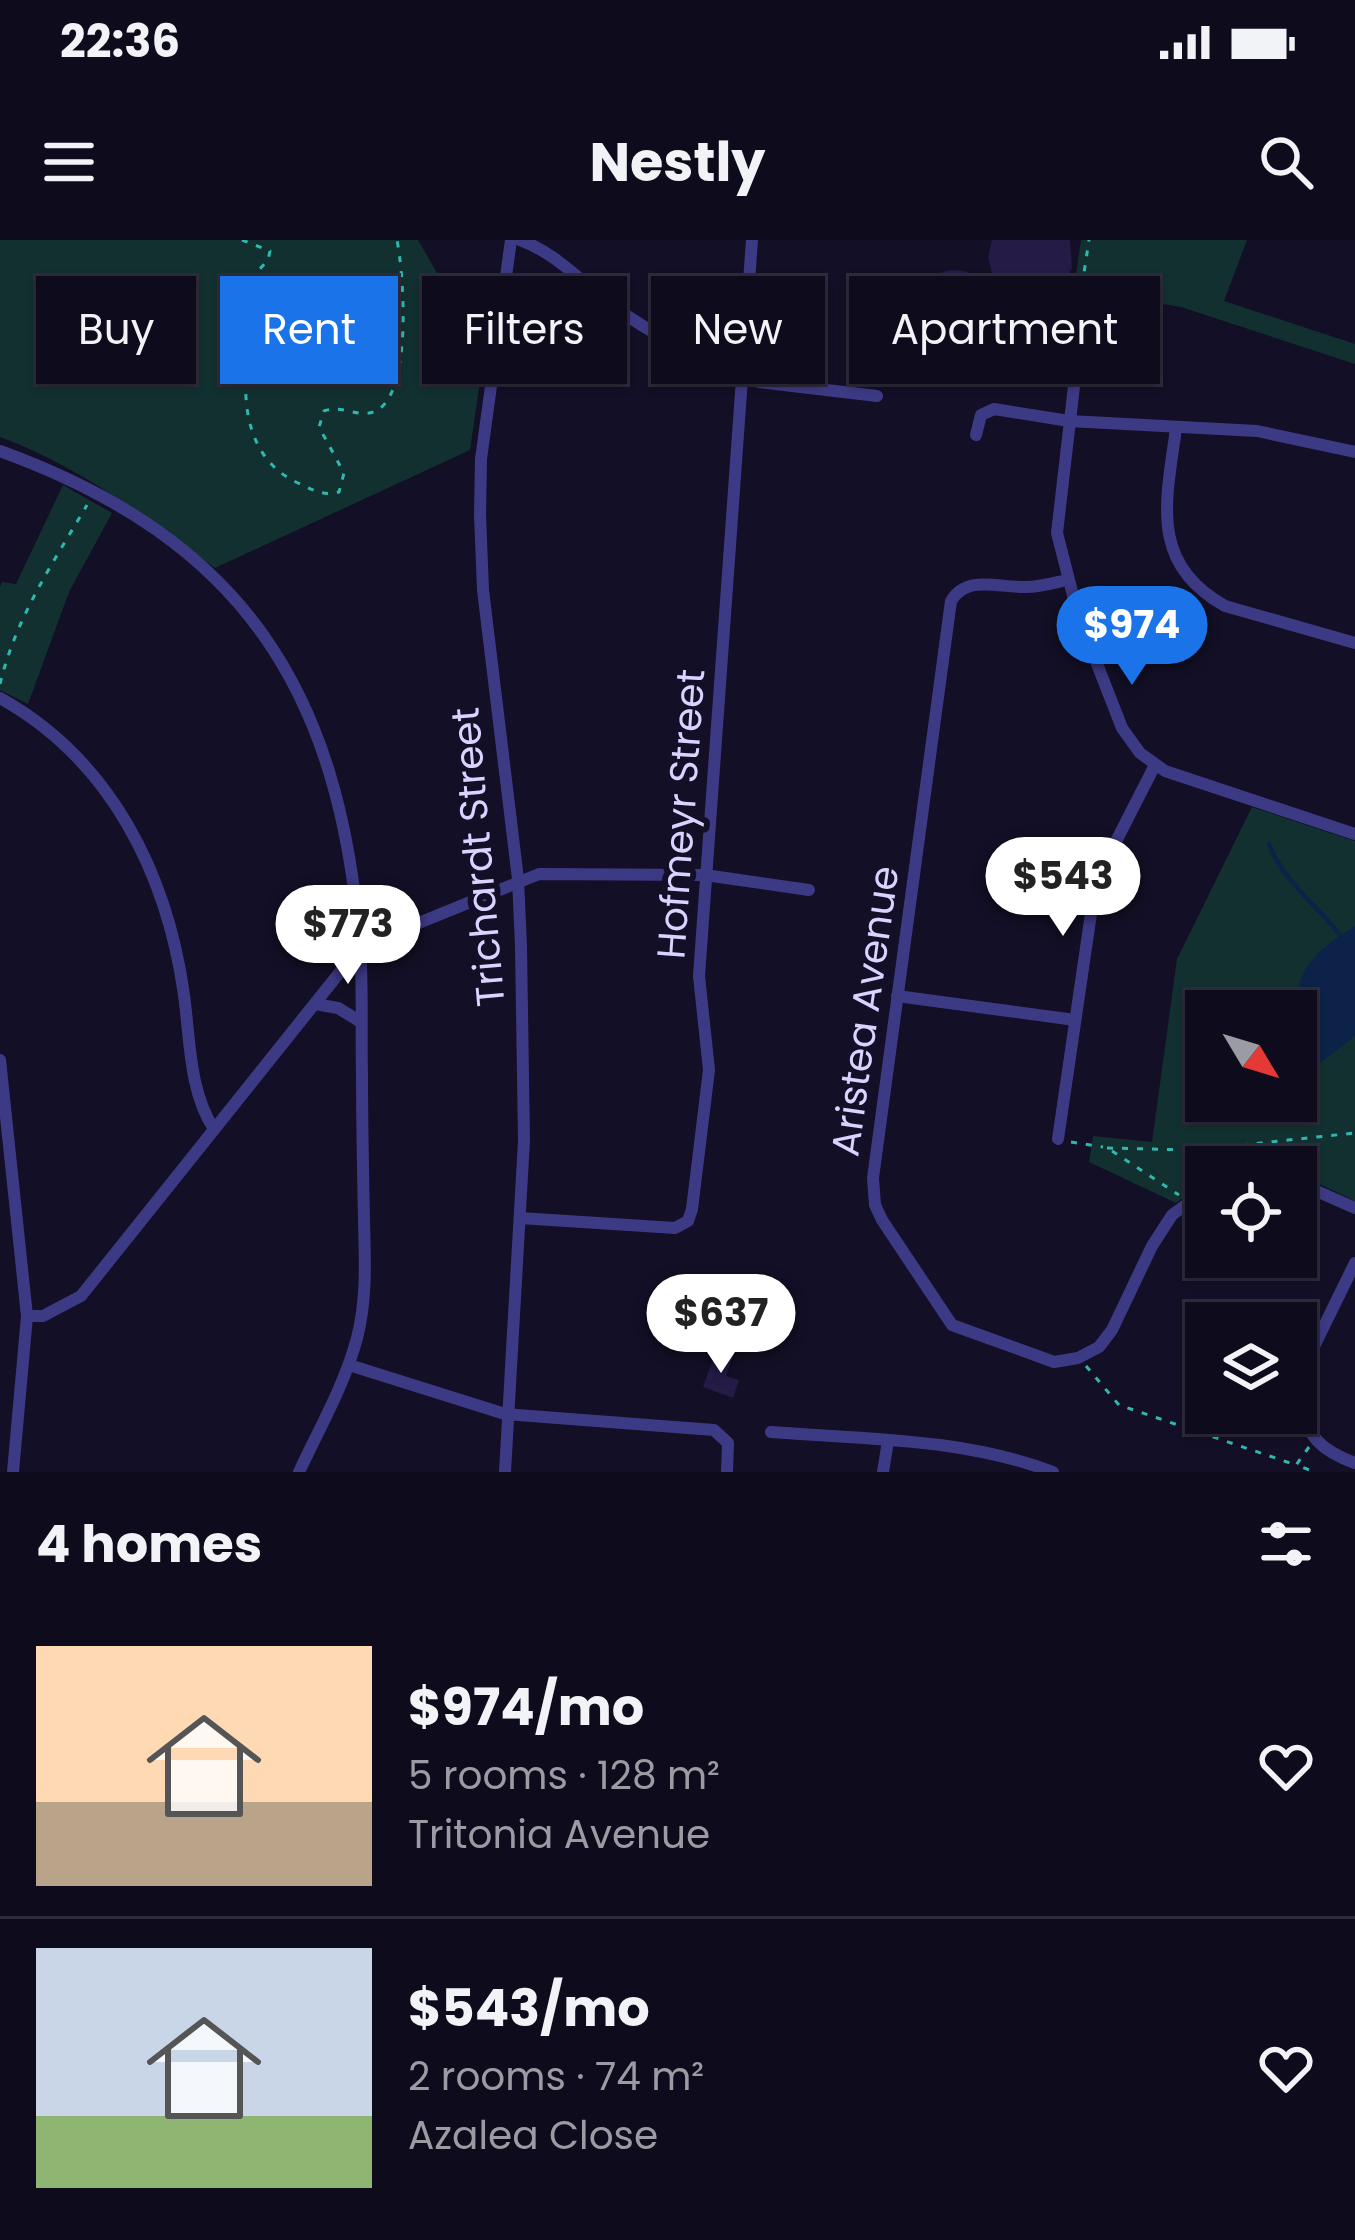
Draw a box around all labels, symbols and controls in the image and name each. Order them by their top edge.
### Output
text: 22:36 [60,10,180,73]
text: Nestly [590,124,766,200]
icon: menu [36,129,102,195]
icon: search [1253,129,1319,195]
chip: Buy [36,276,196,384]
chip: Rent [220,276,398,384]
chip: Filters [422,276,627,384]
chip: New [651,276,825,384]
chip: Apartment [849,276,1160,384]
pin: $974 [1061,586,1203,688]
text: $974 [1084,597,1180,652]
street label: Hofmeyr Street [643,667,719,961]
street label: Trichardt Street [438,705,518,1009]
pin: $543 [992,837,1134,939]
text: $543 [1012,848,1114,903]
street label: Aristea Avenue [817,862,913,1160]
pin: $773 [277,885,419,987]
text: $773 [303,896,394,951]
north arrow [1185,990,1317,1122]
map controls [1185,990,1317,1434]
button: locate [1185,1146,1317,1278]
pin: $637 [650,1274,792,1376]
text: $637 [674,1285,768,1340]
button: layers [1185,1302,1317,1434]
text: 4 homes [36,1508,262,1580]
icon: filters [1253,1511,1319,1577]
text: $974/mo [408,1671,644,1743]
icon: home [132,1694,276,1838]
icon: heart [1253,1733,1319,1799]
text: 5 rooms · 128 m² [408,1748,720,1803]
text: Tritonia Avenue [408,1807,710,1862]
text: $543/mo [408,1972,650,2044]
icon: home [132,1996,276,2140]
icon: heart [1253,2035,1319,2101]
text: 2 rooms · 74 m² [408,2049,704,2104]
text: Azalea Close [408,2108,658,2163]

